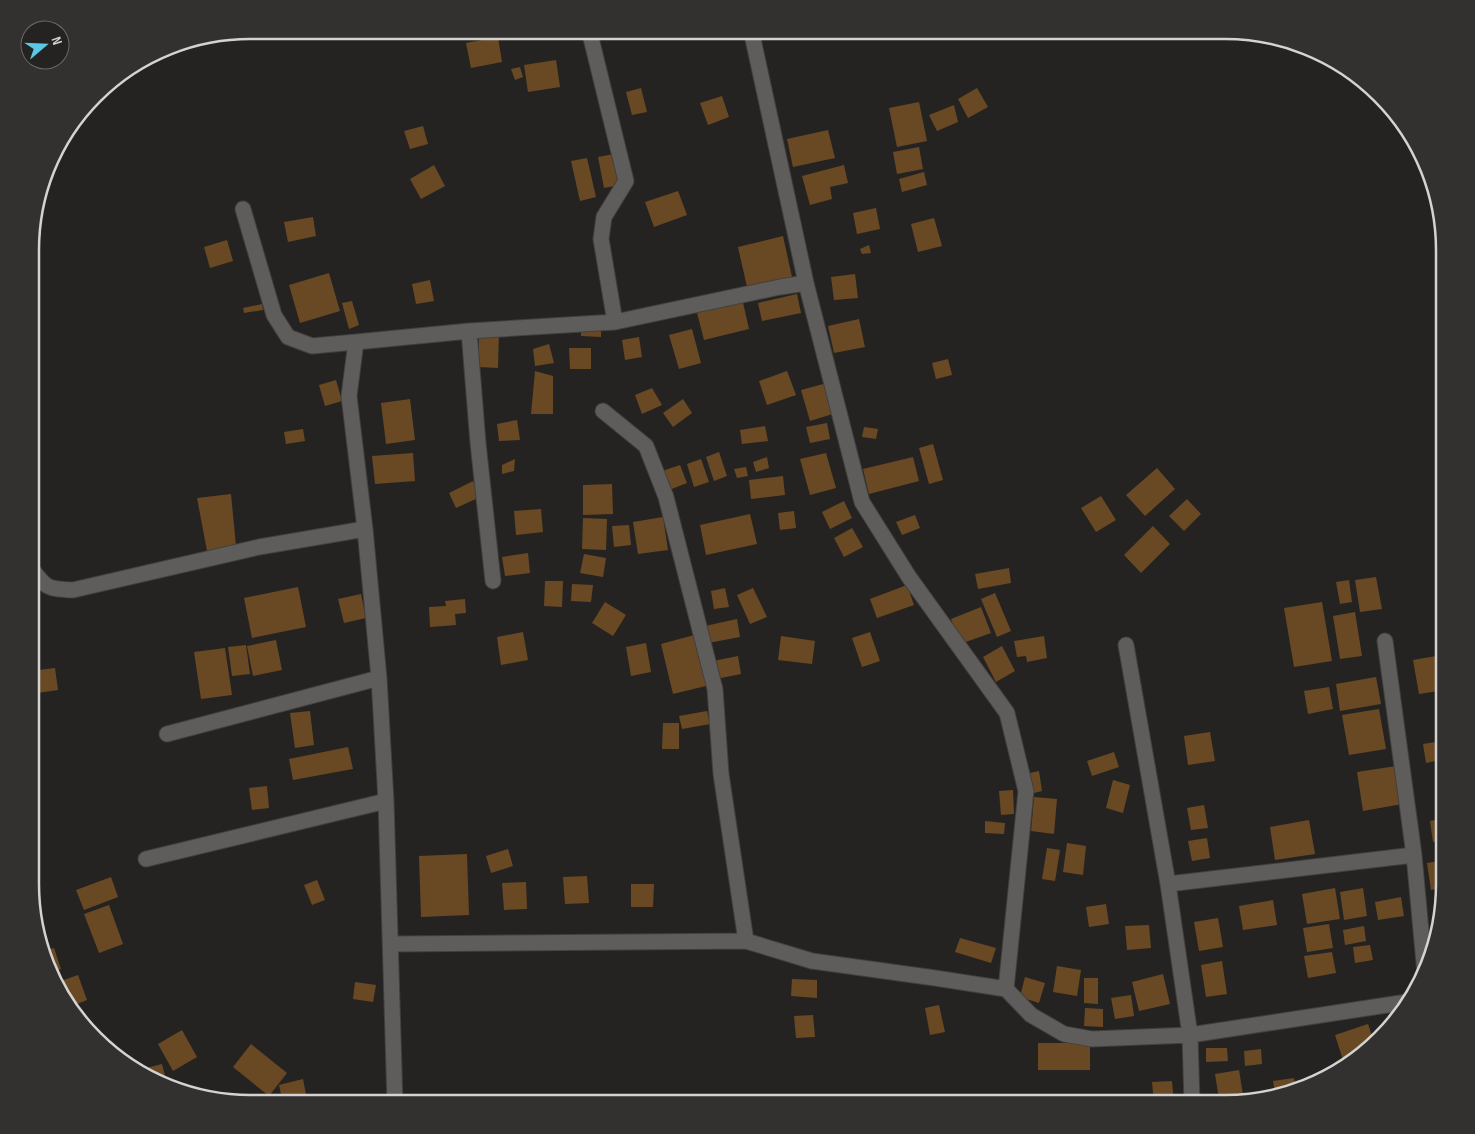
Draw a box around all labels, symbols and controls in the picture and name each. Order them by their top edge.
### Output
north arrow [20,20,70,70]
text: N [48,35,66,47]

